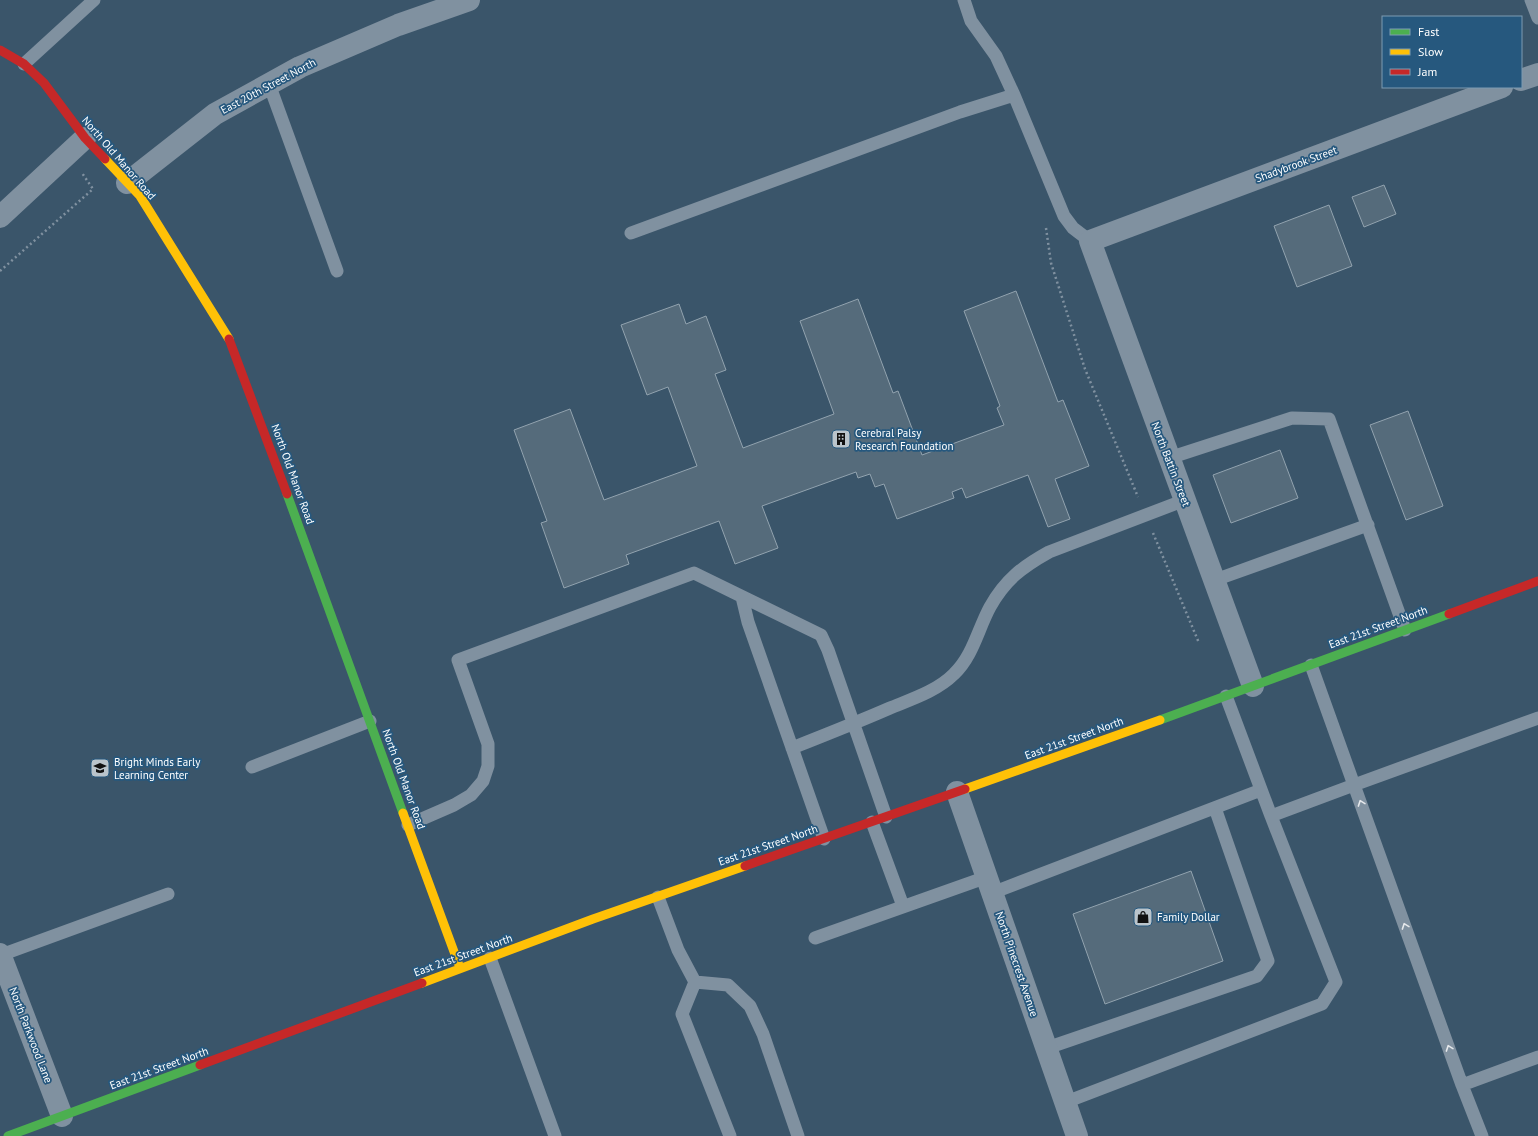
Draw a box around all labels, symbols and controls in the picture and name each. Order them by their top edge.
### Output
legend [1382,16,1522,88]
text: Fast [1418,24,1439,39]
text: Slow [1418,44,1443,59]
street label: East 20th Street North [218,55,318,117]
text: Jam [1417,64,1437,79]
street label: North Old Manor Road [79,114,159,203]
street label: Shadybrook Street [1253,143,1339,185]
street label: North Battin Street [1148,420,1194,508]
street label: North Old Manor Road [268,422,318,526]
place label: Cerebral Palsy Research Foundation [855,426,953,453]
building icon: Cerebral Palsy Research Foundation [830,428,852,450]
street label: East 21st Street North [1327,603,1429,651]
street label: East 21st Street North [1023,714,1125,762]
street label: North Old Manor Road [379,727,429,831]
place label: Bright Minds Early Learning Center [114,755,201,782]
school or university icon: Bright Minds Early Learning Center [89,757,111,779]
one-way arrow [1357,800,1366,807]
street label: East 21st Street North [717,821,819,869]
shop icon: Family Dollar [1132,906,1154,928]
street label: North Pinecrest Avenue [992,910,1042,1019]
place label: Family Dollar [1157,910,1220,924]
one-way arrow [1401,922,1409,929]
street label: East 21st Street North [412,931,514,979]
street label: North Parkwood Lane [6,985,56,1085]
street label: East 21st Street North [108,1044,210,1092]
one-way arrow [1445,1044,1453,1051]

